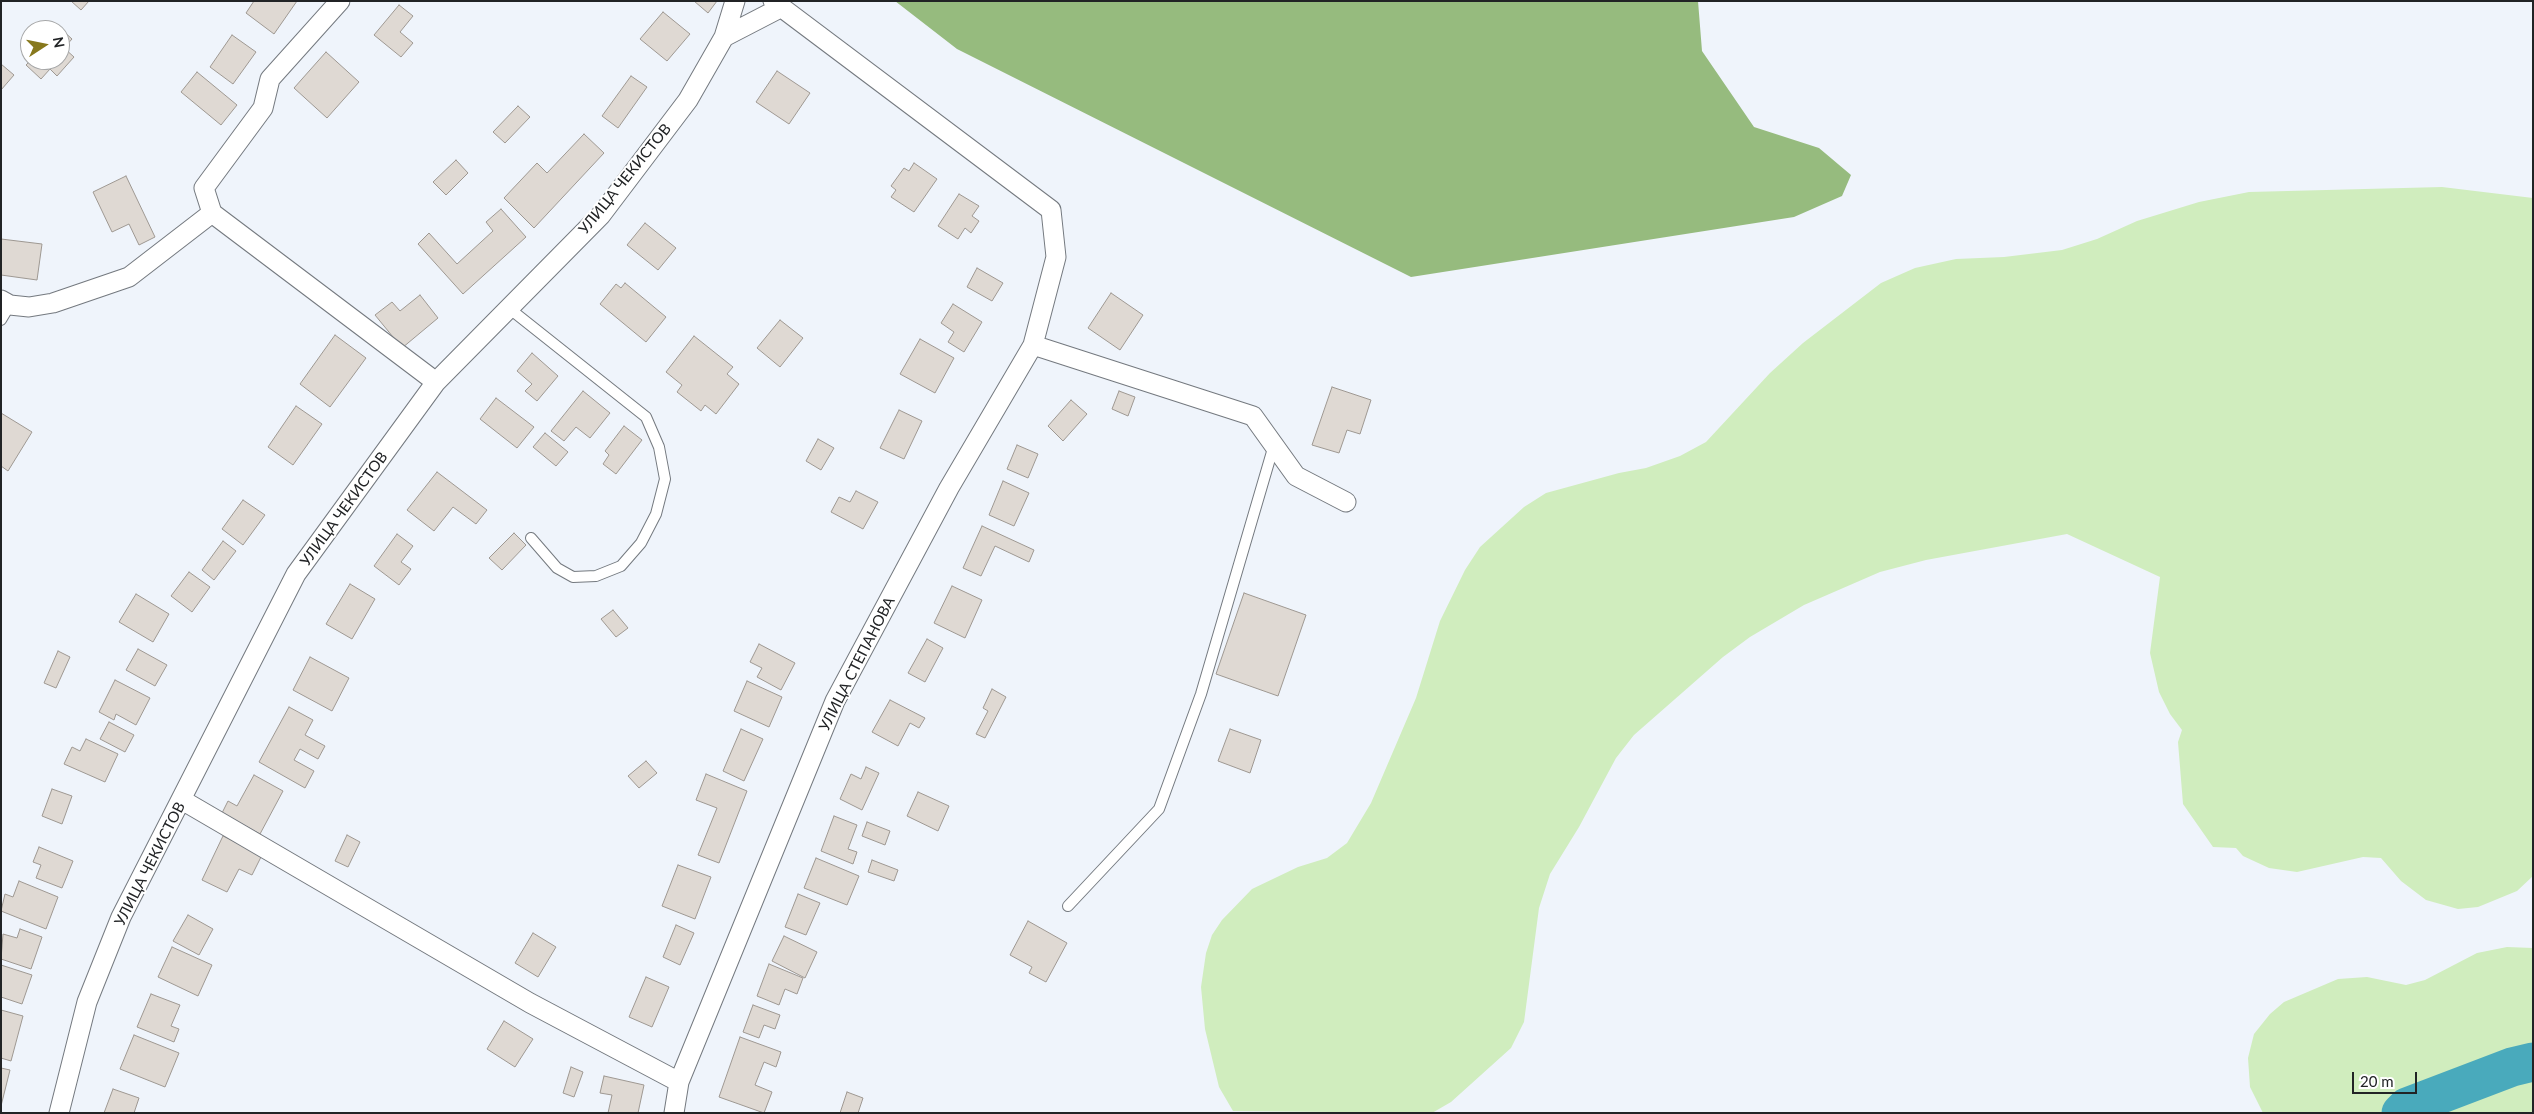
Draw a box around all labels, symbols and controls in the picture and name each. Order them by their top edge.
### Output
north arrow [20,20,70,70]
text: N [50,35,69,49]
street label: УЛИЦА ЧЕКИСТОВ [575,120,675,238]
street label: УЛИЦА ЧЕКИСТОВ [297,448,391,570]
street label: УЛИЦА СТЕПАНОВА [815,594,899,734]
street label: УЛИЦА ЧЕКИСТОВ [111,799,189,929]
scale bar [2354,1062,2419,1094]
text: 20 m [2360,1072,2394,1090]

